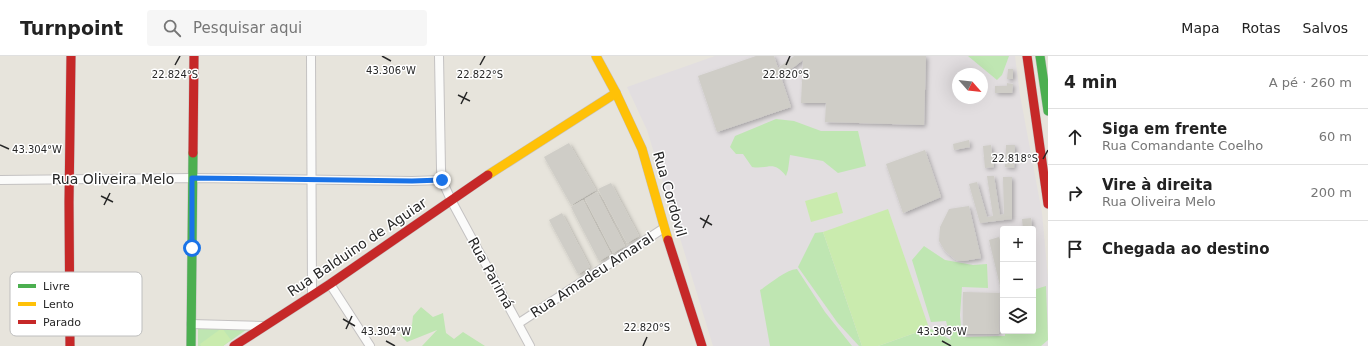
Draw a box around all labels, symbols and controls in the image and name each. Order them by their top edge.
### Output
search box [147,10,427,46]
text: Turnpoint [20,17,123,39]
icon: search [161,17,183,39]
text: Pesquisar aqui [193,19,302,37]
text: Mapa [1181,20,1219,36]
text: Rotas [1241,20,1281,36]
text: Salvos [1303,20,1348,36]
text: 43.306°W [366,65,416,76]
north arrow [952,68,988,104]
text: 22.824°S [152,69,198,80]
text: 22.822°S [457,69,503,80]
text: 22.820°S [763,69,809,80]
text: 4 min [1064,72,1117,92]
text: A pé · 260 m [1269,75,1352,90]
text: Siga em frente [1102,120,1227,138]
icon: ahead [1064,126,1086,148]
text: 60 m [1319,129,1352,144]
text: Rua Comandante Coelho [1102,138,1263,153]
text: 43.304°W [12,144,62,155]
street label: Rua Cordovil [650,149,690,239]
text: 22.818°S [992,153,1038,164]
street label: Rua Oliveira Melo [52,171,174,187]
route end [433,171,451,189]
text: Vire à direita [1102,176,1213,194]
icon: right [1064,182,1086,204]
text: 200 m [1310,185,1352,200]
street label: Rua Balduino de Aguiar [284,194,430,300]
text: Rua Oliveira Melo [1102,194,1216,209]
map controls [1000,226,1036,334]
button: + [1000,226,1036,262]
street label: Rua Amadeu Amaral [527,229,657,321]
street label: Rua Parimá [465,234,517,312]
icon: arrive [1064,238,1086,260]
route start [183,239,201,257]
text: Chegada ao destino [1102,240,1270,258]
button: − [1000,262,1036,298]
legend [10,272,142,336]
text: Livre [43,280,70,293]
text: Lento [43,298,74,311]
button: layers [1000,298,1036,334]
text: Parado [43,316,81,329]
text: 22.820°S [624,322,670,333]
text: 43.304°W [361,326,411,337]
text: 43.306°W [917,326,967,337]

